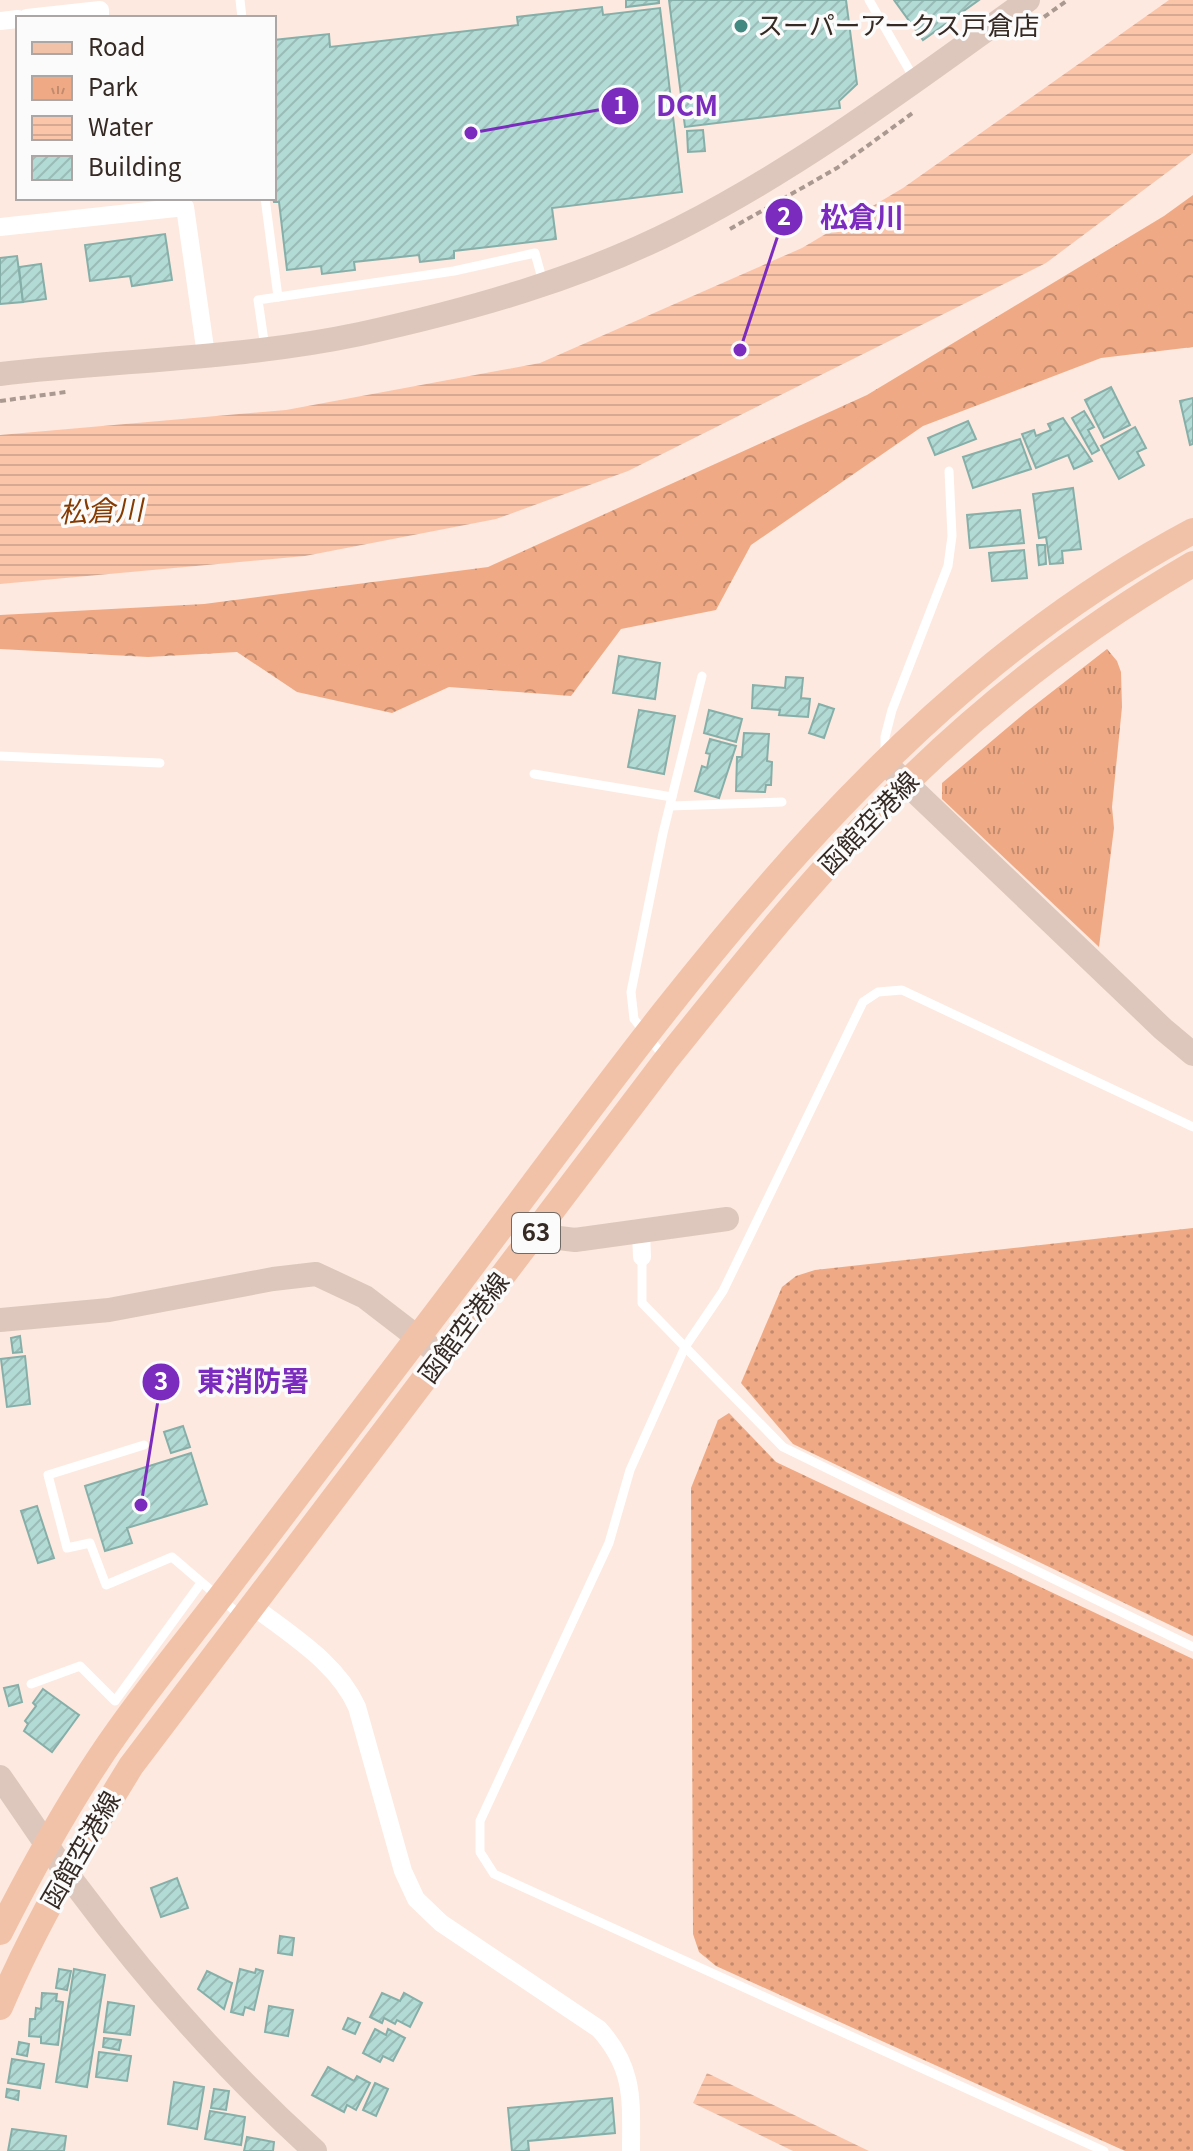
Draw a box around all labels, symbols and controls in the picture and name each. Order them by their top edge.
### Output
place label: スーパーアークス戸倉店 [757,5,1039,42]
legend [16,16,276,200]
marker: スーパーアークス戸倉店 [732,17,750,35]
text: Road [88,28,145,63]
text: Park [88,68,139,103]
callout: DCM [600,80,734,132]
text: DCM [656,84,718,124]
text: 1 [613,86,627,121]
text: Water [88,108,154,143]
text: Building [88,148,182,183]
callout: 松倉川 [764,191,920,243]
text: 松倉川 [820,195,904,235]
text: 2 [777,197,791,232]
water label: 松倉川 [58,487,147,530]
street label: 函館空港線 [809,762,926,881]
road number: 63 [512,1213,560,1253]
street label: 函館空港線 [408,1263,516,1390]
callout: 東消防署 [141,1356,325,1408]
text: 東消防署 [197,1359,309,1399]
text: 3 [154,1362,168,1397]
street label: 函館空港線 [30,1783,127,1914]

